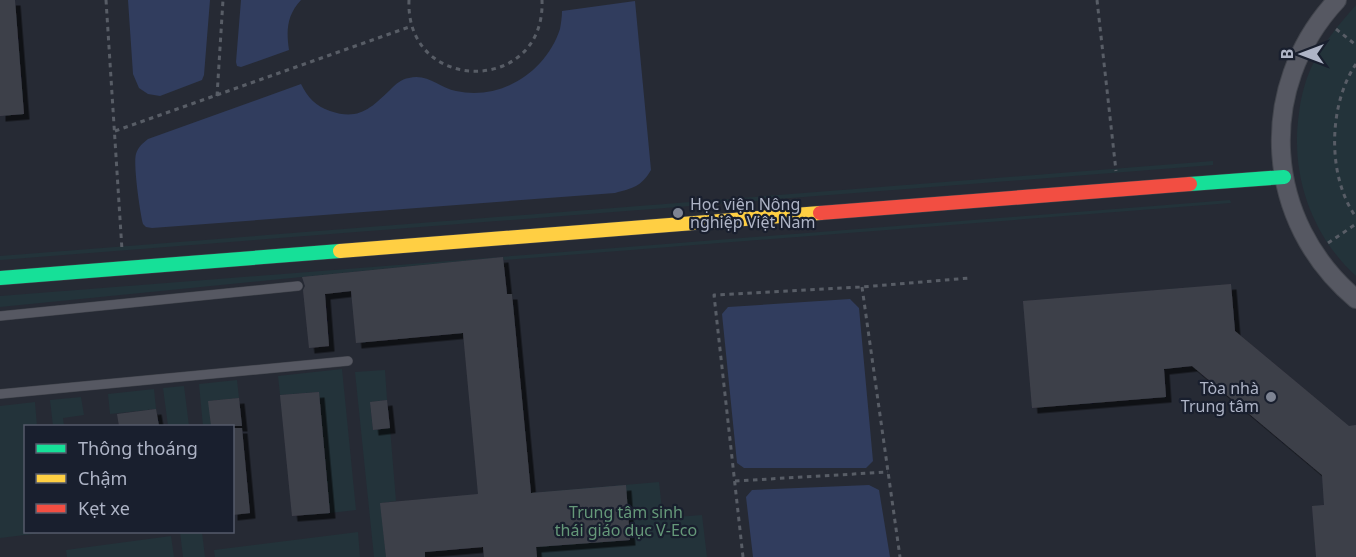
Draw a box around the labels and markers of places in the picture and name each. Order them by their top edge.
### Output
place label: Học viện Nông nghiệp Việt Nam [690,193,816,233]
marker: Học viện Nông nghiệp Việt Nam [671,206,685,220]
place label: Tòa nhà Trung tâm [1181,377,1259,417]
marker: Tòa nhà Trung tâm [1264,390,1278,404]

